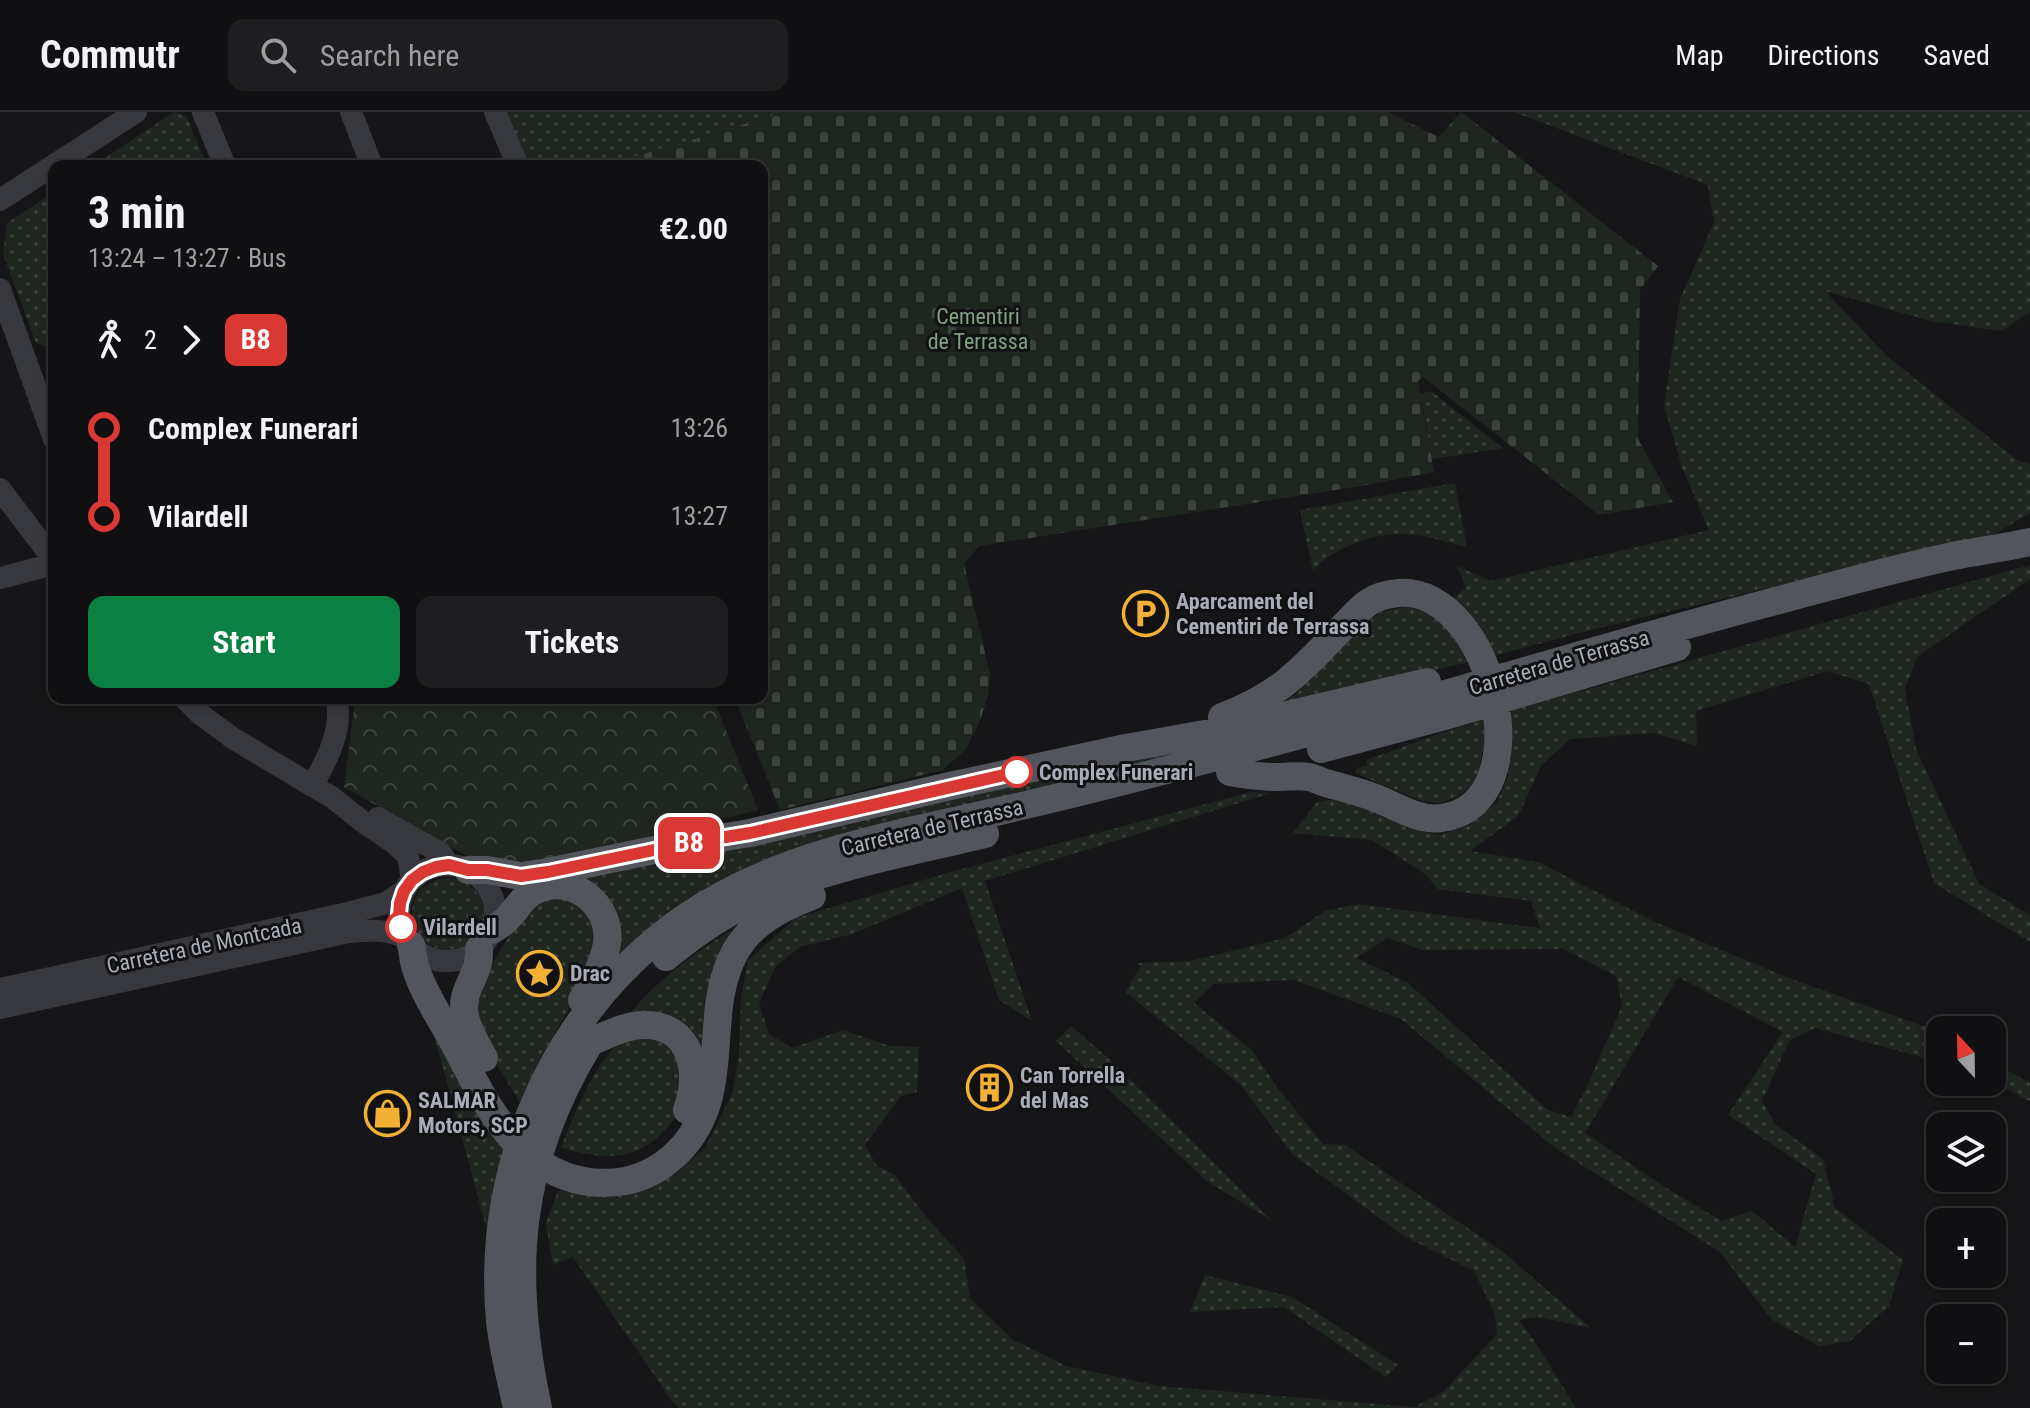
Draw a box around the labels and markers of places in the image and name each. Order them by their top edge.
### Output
place label: Aparcament del Cementiri de Terrassa [1176,589,1369,639]
parking icon: Aparcament del Cementiri de Terrassa [1121,590,1169,638]
marker: Complex Funerari [1002,757,1032,787]
place label: Complex Funerari [1039,760,1193,785]
marker: Vilardell [386,912,416,942]
place label: Vilardell [423,915,497,940]
place icon: Drac [515,949,563,997]
place label: Drac [570,961,610,986]
place label: Can Torrella del Mas [1020,1063,1125,1113]
building icon: Can Torrella del Mas [965,1064,1013,1112]
place label: SALMAR Motors, SCP [418,1088,528,1138]
shop icon: SALMAR Motors, SCP [363,1089,411,1137]

